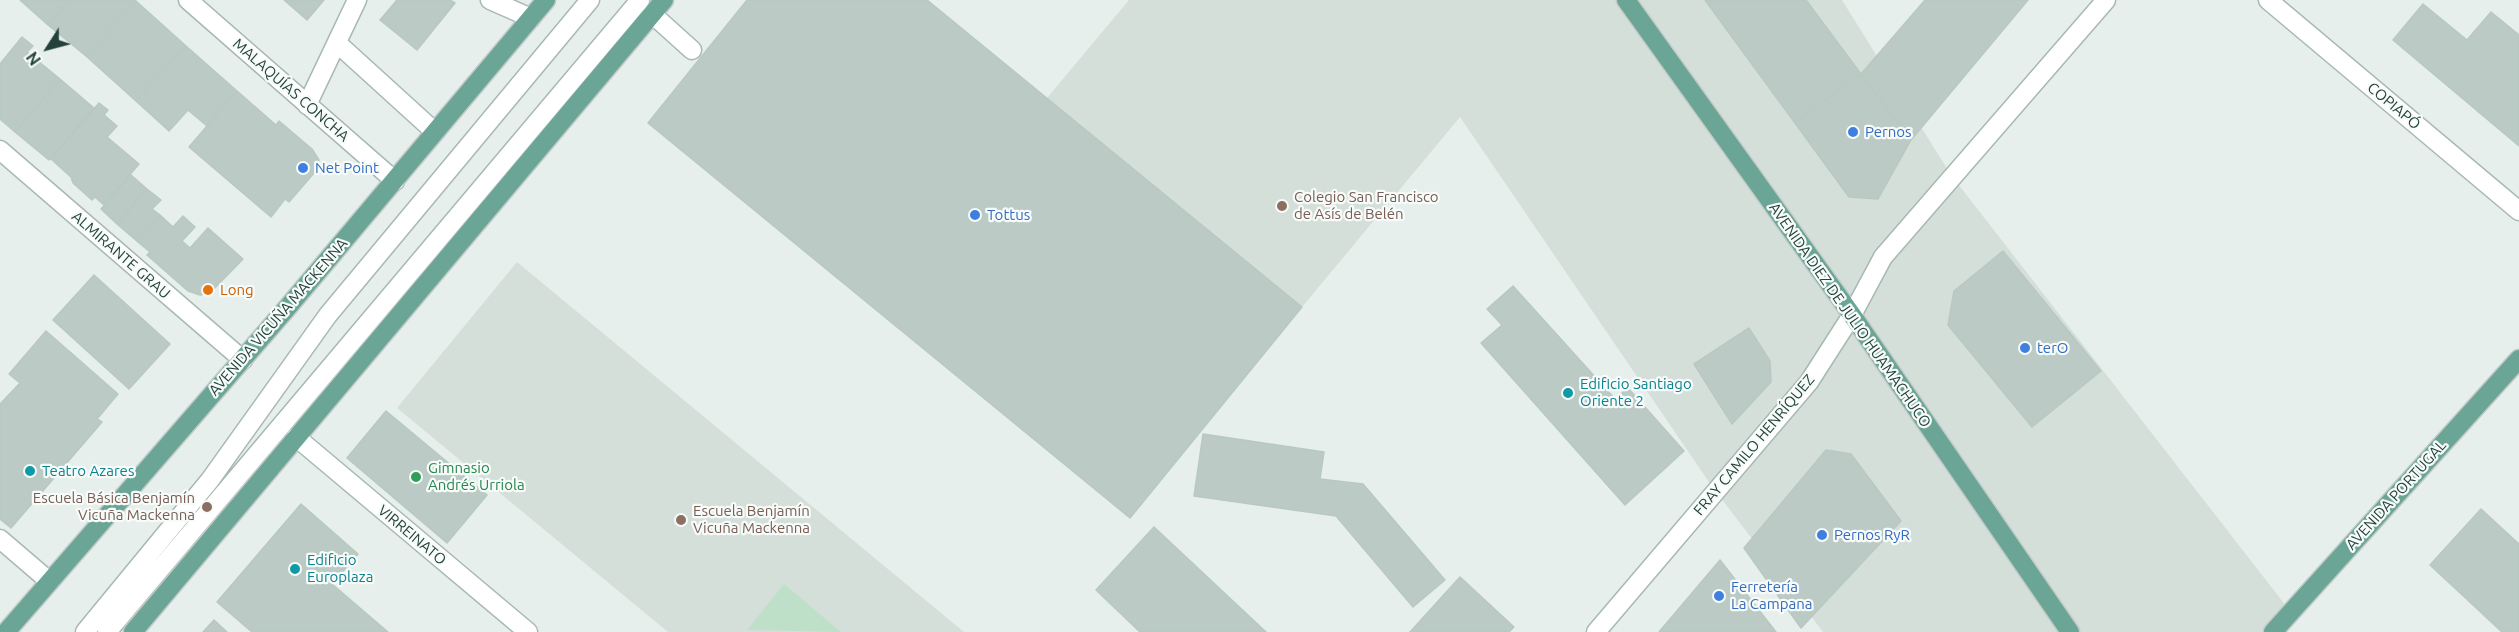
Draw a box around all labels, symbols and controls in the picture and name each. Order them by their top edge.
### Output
north arrow [18,18,78,78]
street label: MALAQUÍAS CONCHA [229,35,353,145]
text: N [23,48,44,69]
street label: COPIAPÓ [2364,79,2424,133]
place label: Pernos [1865,123,1911,141]
marker: Pernos [1846,125,1860,139]
place label: Net Point [315,159,379,177]
marker: Net Point [296,161,310,175]
place label: Colegio San Francisco de Asís de Belén [1294,188,1439,223]
marker: Colegio San Francisco de Asís de Belén [1275,199,1289,213]
street label: AVENIDA DIEZ DE JULIO HUAMACHUCO [1765,199,1935,431]
place label: Tottus [987,206,1030,224]
street label: ALMIRANTE GRAU [68,207,174,303]
marker: Tottus [968,208,982,222]
street label: AVENIDA VICUÑA MACKENNA [205,235,351,399]
place label: Long [220,281,254,299]
marker: Long [201,283,215,297]
place label: terO [2037,339,2068,357]
marker: terO [2018,341,2032,355]
street label: FRAY CAMILO HENRÍQUEZ [1690,371,1818,519]
place label: Edificio Santiago Oriente 2 [1580,375,1692,410]
marker: Edificio Santiago Oriente 2 [1561,386,1575,400]
street label: AVENIDA PORTUGAL [2342,437,2450,553]
place label: Gimnasio Andrés Urriola [428,459,525,494]
place label: Teatro Azares [42,462,134,480]
marker: Teatro Azares [23,464,37,478]
marker: Gimnasio Andrés Urriola [409,470,423,484]
place label: Escuela Básica Benjamín Vicuña Mackenna [33,489,195,524]
marker: Escuela Básica Benjamín Vicuña Mackenna [200,500,214,514]
street label: VIRREINATO [374,501,450,569]
place label: Escuela Benjamín Vicuña Mackenna [693,502,810,537]
marker: Escuela Benjamín Vicuña Mackenna [674,513,688,527]
place label: Pernos RyR [1834,526,1910,544]
marker: Pernos RyR [1815,528,1829,542]
place label: Edificio Europlaza [307,551,373,586]
marker: Edificio Europlaza [288,562,302,576]
place label: Ferretería La Campana [1731,578,1812,613]
marker: Ferretería La Campana [1712,589,1726,603]

